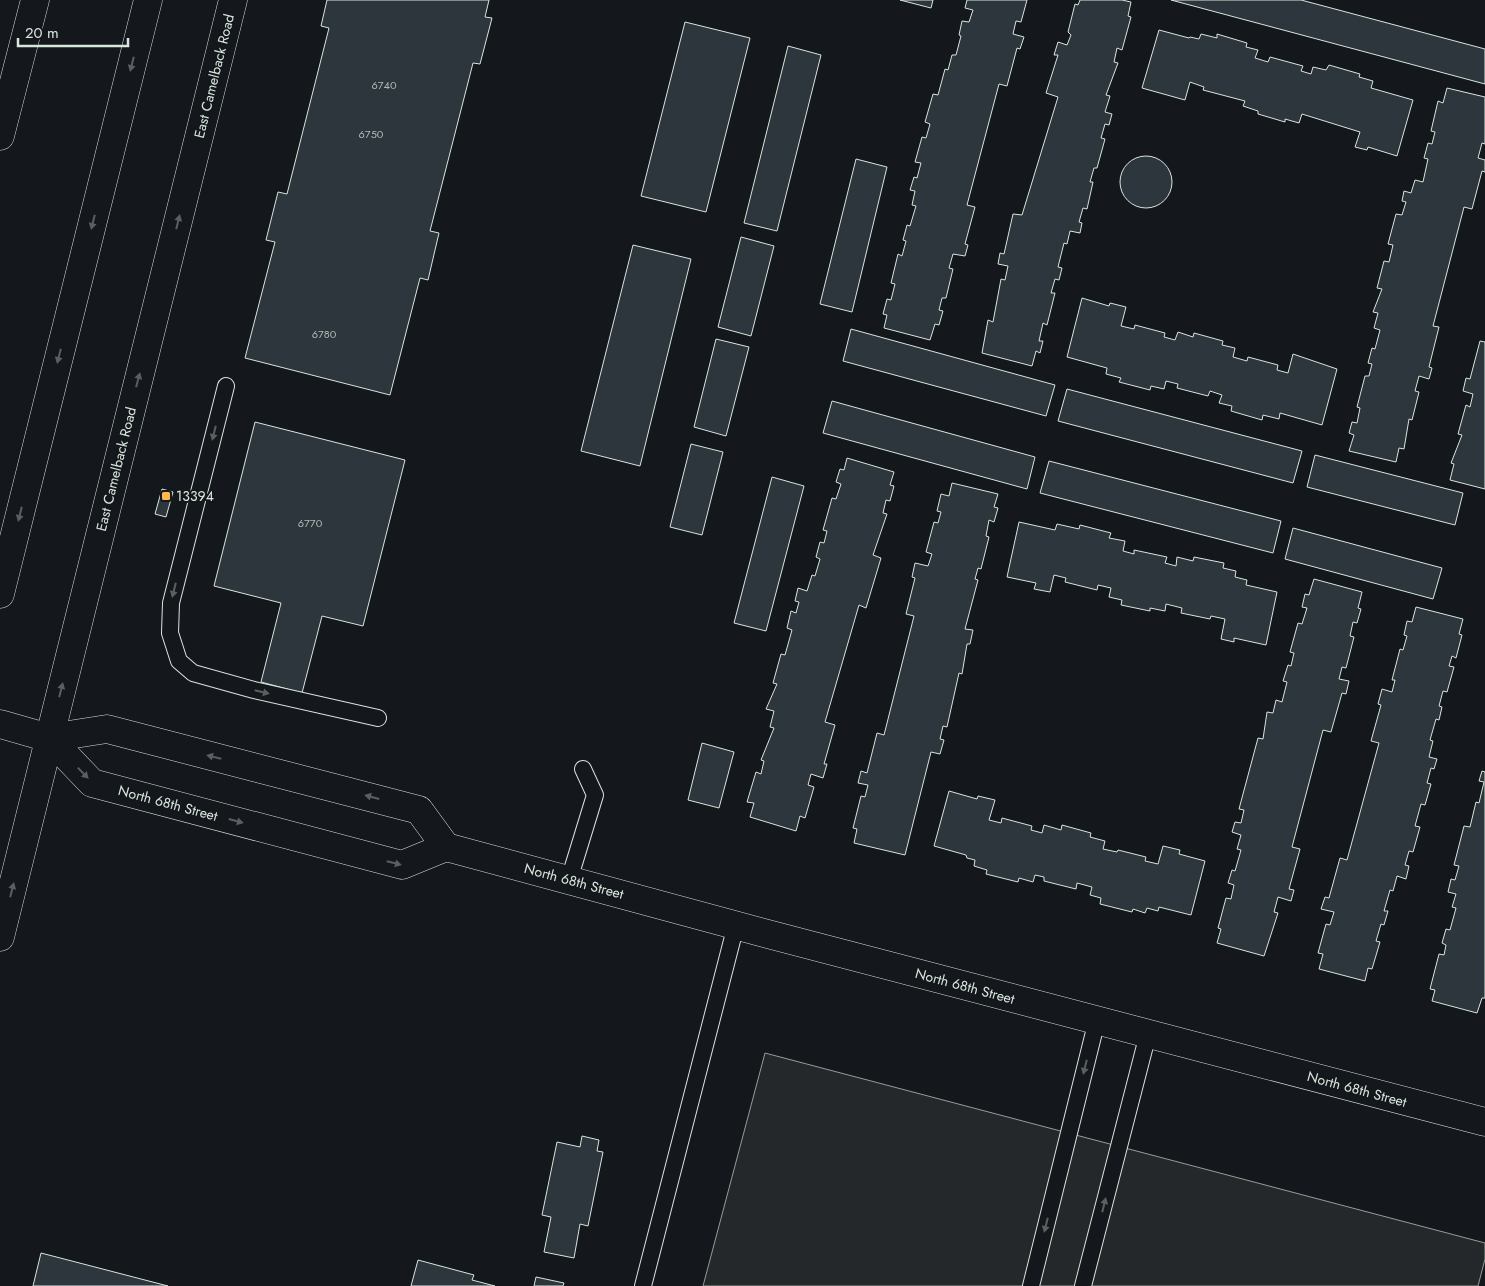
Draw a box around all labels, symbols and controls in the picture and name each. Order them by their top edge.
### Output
street label: East Camelback Road [189,12,239,140]
scale bar [18,15,128,47]
text: 20 m [25,22,59,44]
one-way arrow [128,57,136,72]
house number: 6740 [371,77,397,93]
house number: 6750 [359,126,384,142]
one-way arrow [89,214,97,229]
one-way arrow [174,215,182,230]
house number: 6780 [312,326,337,342]
one-way arrow [55,348,63,363]
one-way arrow [135,372,143,387]
street label: East Camelback Road [91,405,141,533]
one-way arrow [210,425,218,440]
place label: 13394 [176,486,214,506]
marker: 13394 [160,490,172,502]
one-way arrow [16,506,24,521]
house number: 6770 [298,515,323,531]
one-way arrow [170,583,178,598]
one-way arrow [57,683,65,698]
one-way arrow [255,688,270,696]
one-way arrow [207,753,222,761]
one-way arrow [77,767,89,779]
street label: North 68th Street [116,780,221,826]
one-way arrow [364,793,379,801]
one-way arrow [229,817,244,825]
street label: North 68th Street [522,858,627,904]
one-way arrow [386,859,401,867]
one-way arrow [8,883,16,898]
street label: North 68th Street [913,963,1018,1009]
one-way arrow [1081,1060,1089,1075]
street label: North 68th Street [1305,1066,1410,1112]
one-way arrow [1100,1197,1108,1212]
one-way arrow [1042,1218,1050,1233]

